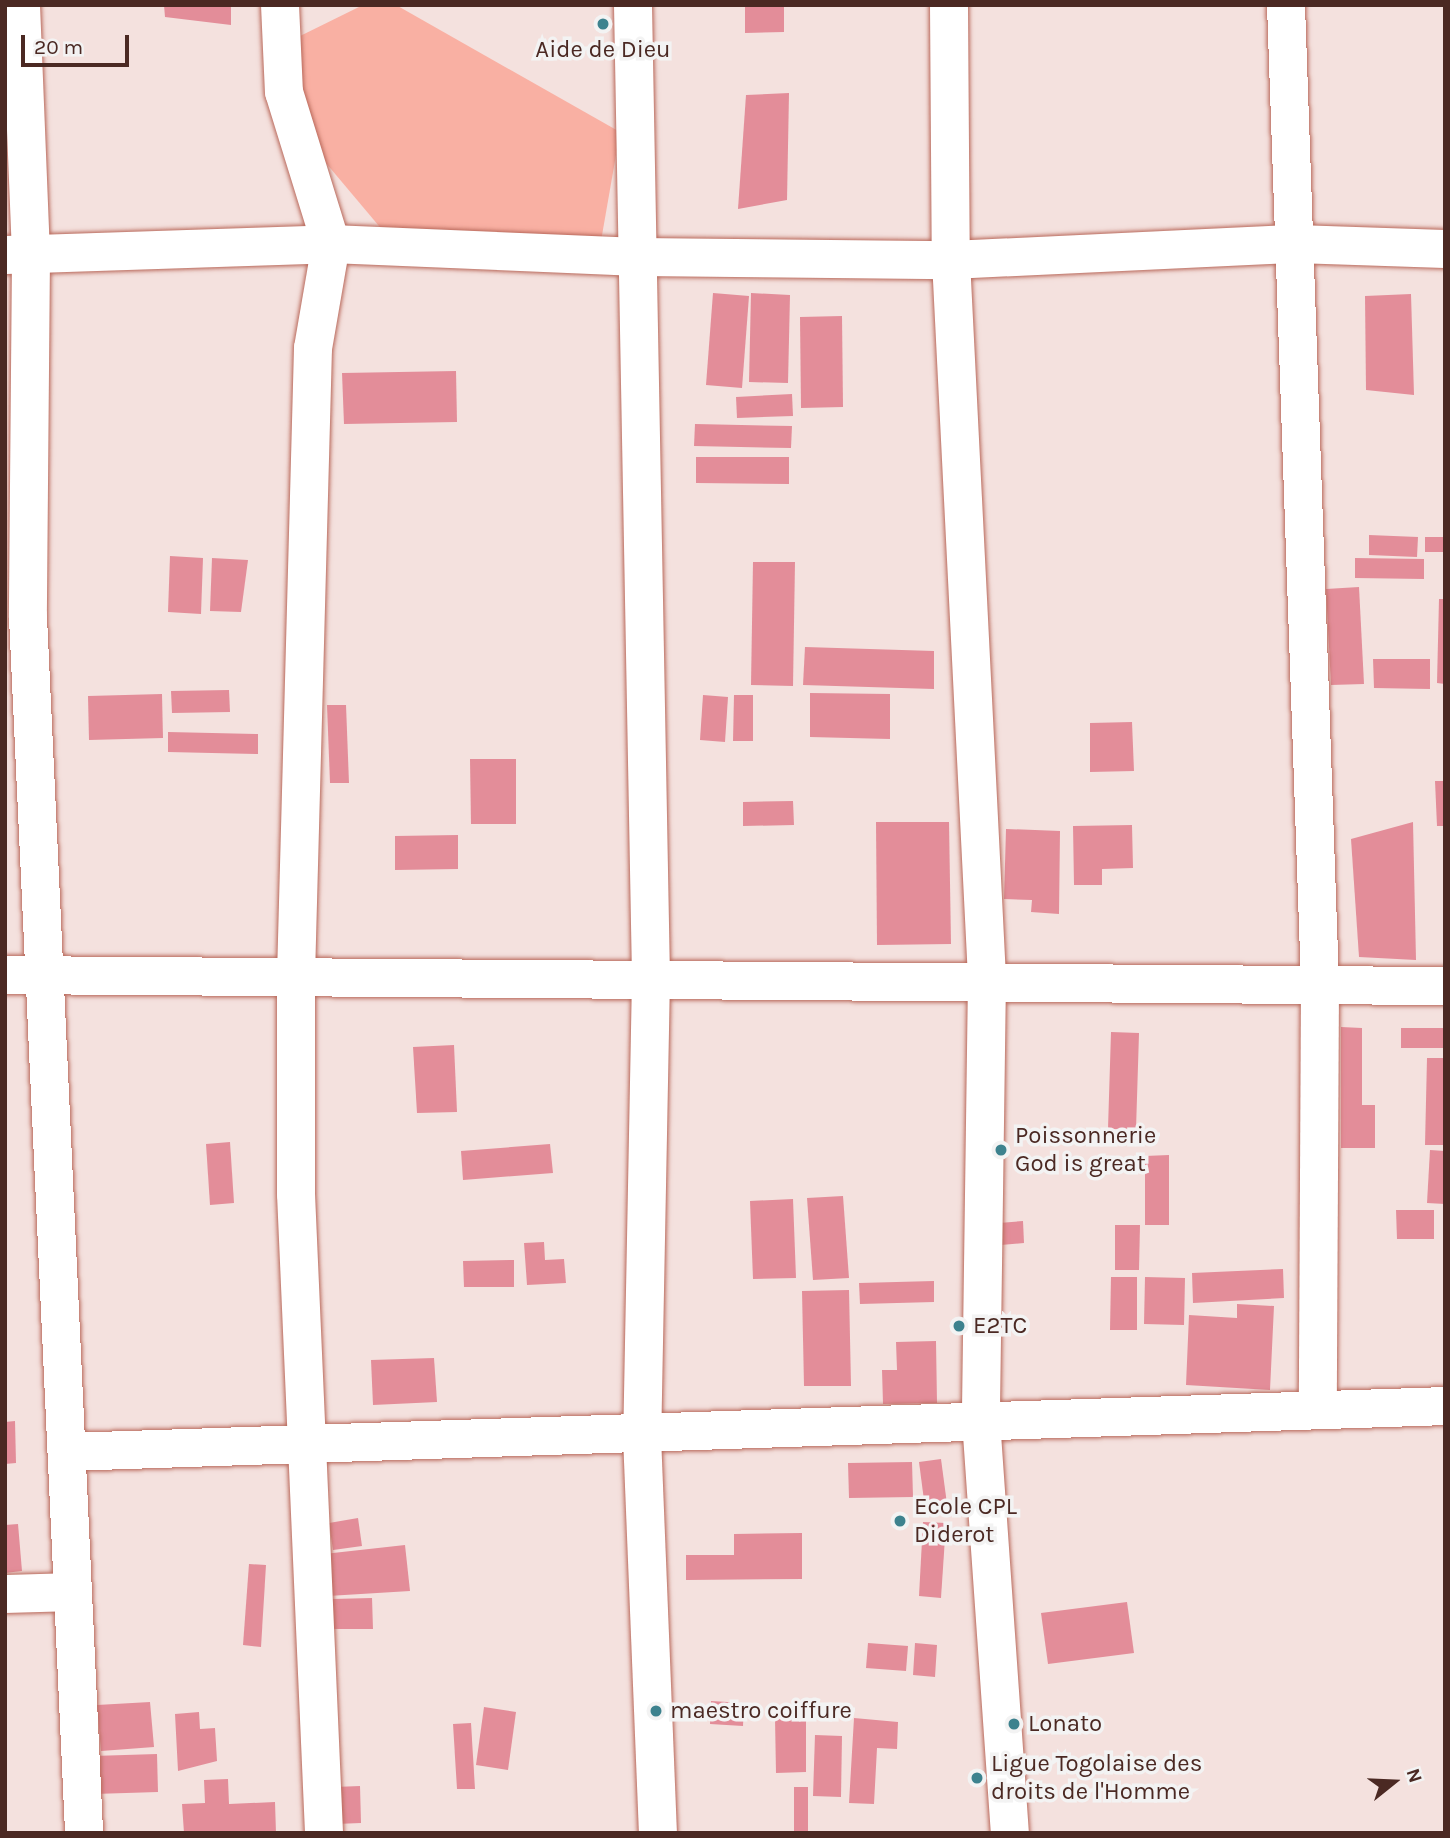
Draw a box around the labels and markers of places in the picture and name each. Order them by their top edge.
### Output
marker: Aide de Dieu [595,16,611,32]
place label: Aide de Dieu [535,36,671,64]
place label: Poissonnerie God is great [1015,1122,1156,1178]
marker: Poissonnerie God is great [993,1142,1009,1158]
place label: E2TC [973,1312,1027,1340]
marker: E2TC [951,1318,967,1334]
place label: Ecole CPL Diderot [914,1493,1017,1549]
marker: Ecole CPL Diderot [892,1513,908,1529]
place label: maestro coiffure [670,1697,852,1725]
marker: maestro coiffure [648,1703,664,1719]
place label: Lonato [1028,1710,1102,1738]
marker: Lonato [1006,1716,1022,1732]
place label: Ligue Togolaise des droits de l'Homme [991,1750,1202,1806]
marker: Ligue Togolaise des droits de l'Homme [969,1770,985,1786]

